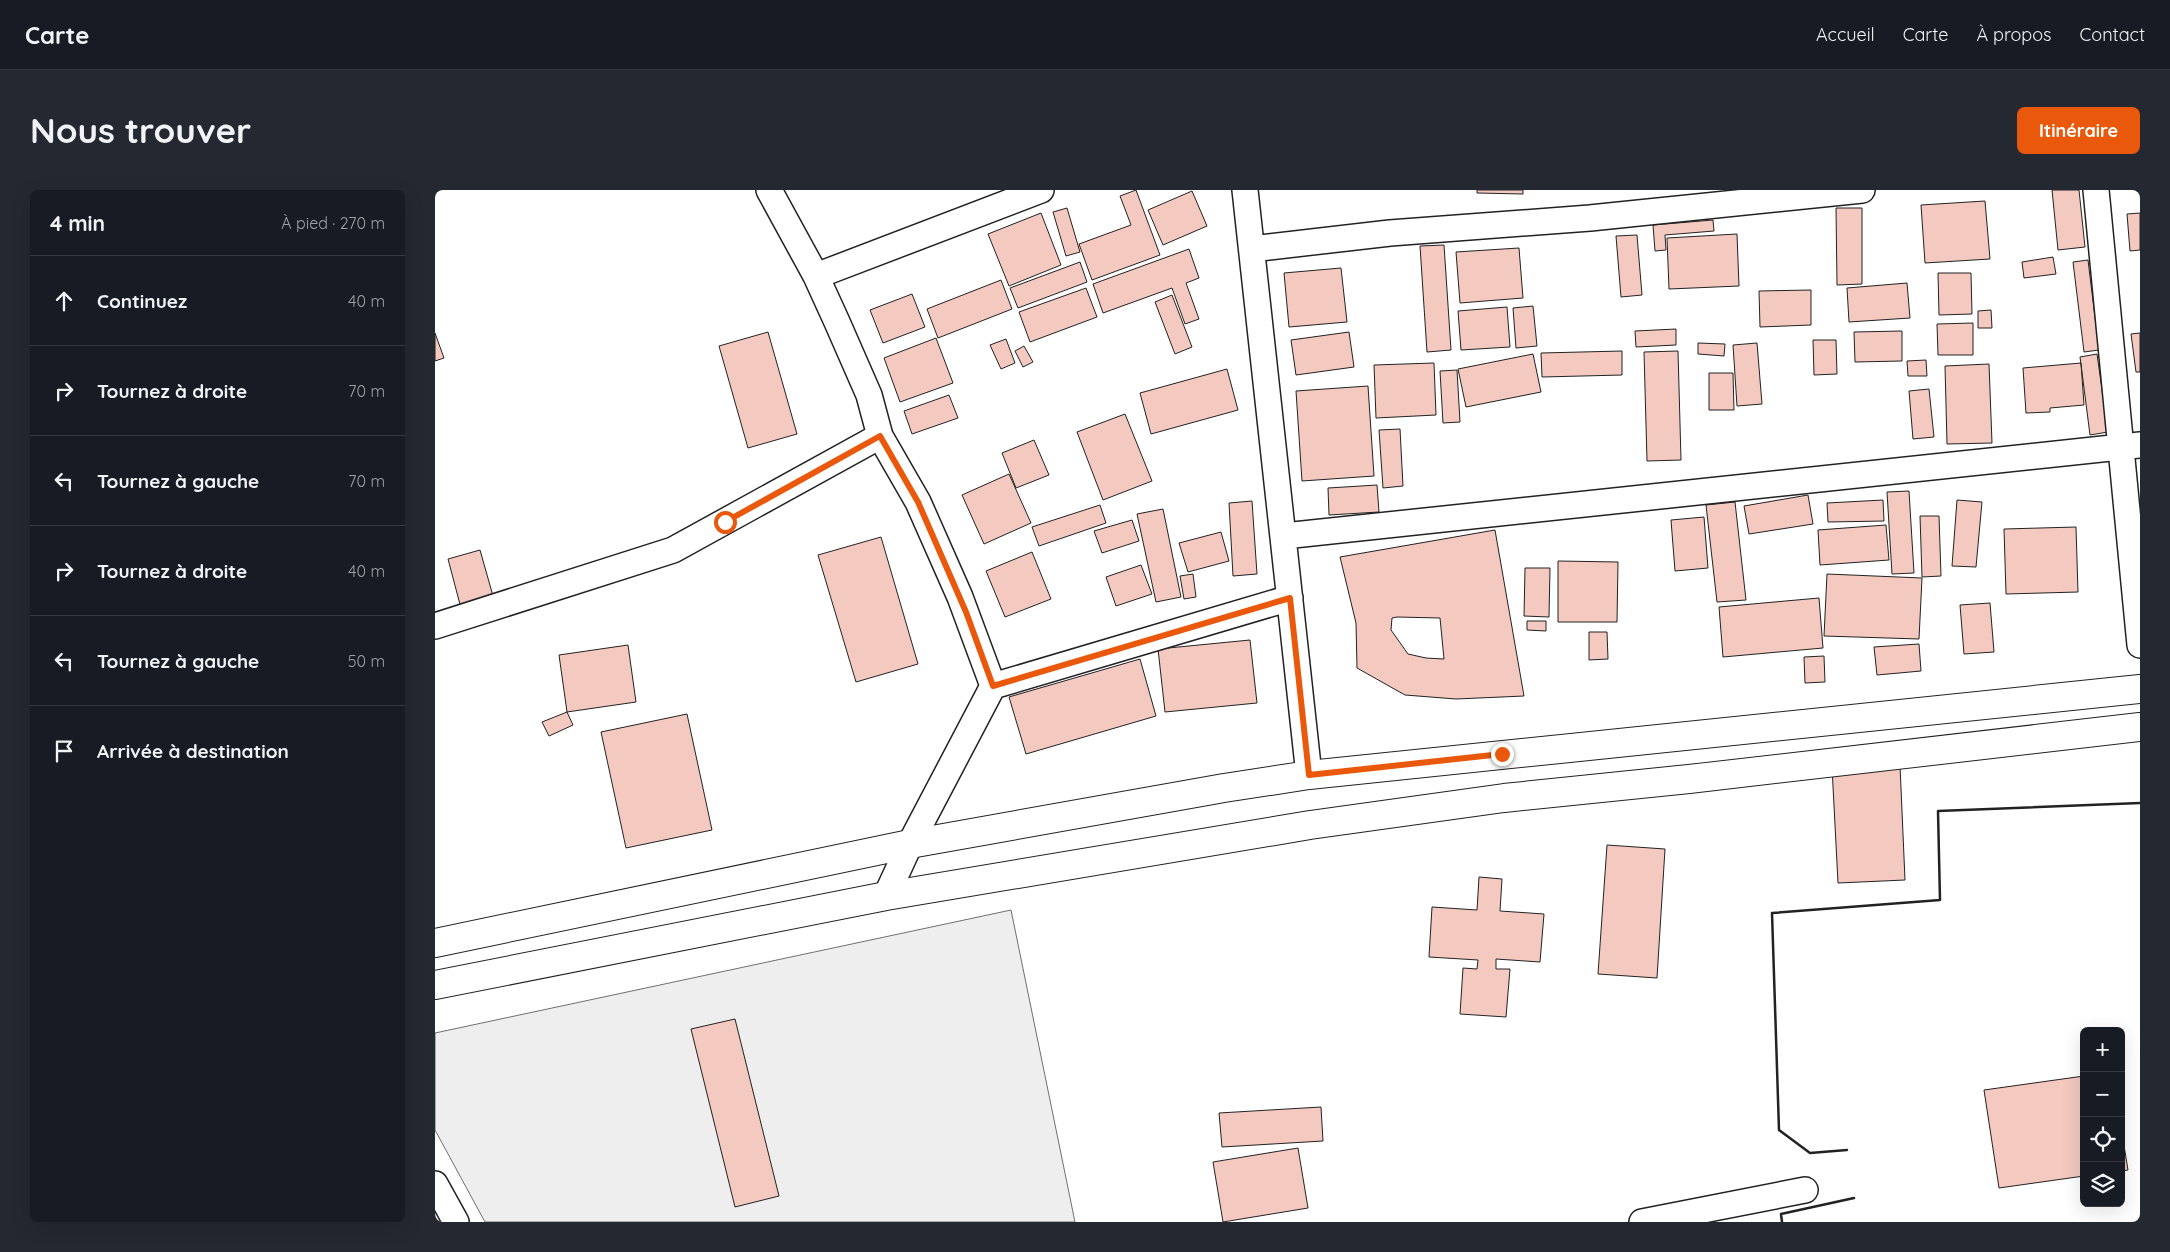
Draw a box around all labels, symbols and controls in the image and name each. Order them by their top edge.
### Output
text: Carte [25,20,89,50]
text: Accueil [1816,23,1875,46]
text: Carte [1903,23,1948,46]
text: À propos [1976,23,2052,46]
text: Contact [2080,23,2145,46]
button: Itinéraire [2017,107,2140,154]
text: Nous trouver [30,108,251,152]
text: 4 min [50,210,105,236]
text: À pied · 270 m [281,213,385,233]
icon: ahead [50,287,78,315]
text: Continuez [97,289,187,313]
text: 40 m [348,291,385,311]
icon: right [50,377,78,405]
text: Tournez à droite [97,379,247,403]
text: 70 m [348,381,385,401]
icon: left [50,467,78,495]
text: Tournez à gauche [97,469,259,493]
text: 70 m [348,471,385,491]
route start [714,511,737,534]
icon: right [50,557,78,585]
text: Tournez à droite [97,559,247,583]
text: 40 m [348,561,385,581]
icon: left [50,647,78,675]
text: Tournez à gauche [97,649,259,673]
text: 50 m [348,651,385,671]
icon: arrive [50,737,78,765]
text: Arrivée à destination [97,739,289,763]
route end [1491,743,1514,766]
map controls [2080,1027,2125,1207]
button: + [2080,1027,2125,1072]
button: − [2080,1072,2125,1117]
button: locate [2080,1117,2125,1162]
button: layers [2080,1162,2125,1207]

